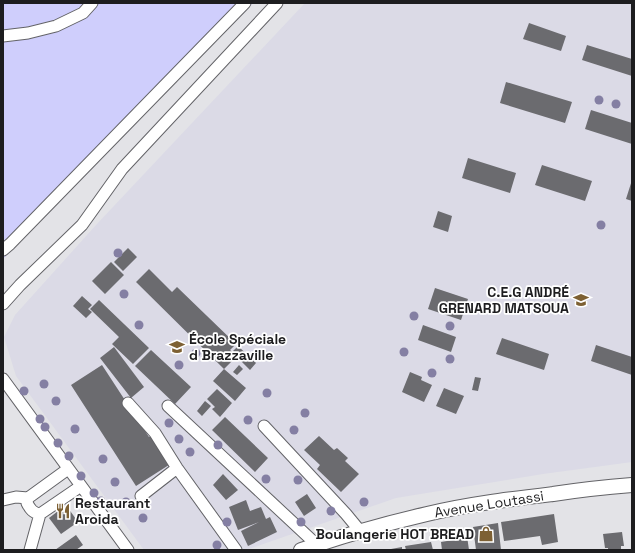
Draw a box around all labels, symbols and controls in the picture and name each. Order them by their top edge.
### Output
place label: C.E.G ANDRÉ GRENARD MATSOUA [439,283,569,317]
school or university icon: C.E.G ANDRÉ GRENARD MATSOUA [572,291,590,309]
place label: École Spéciale d Brazzaville [189,330,286,364]
school or university icon: École Spéciale d Brazzaville [168,338,186,356]
street label: Avenue Loutassi [433,486,545,522]
place label: Restaurant Aroida [75,494,150,528]
restaurant icon: Restaurant Aroida [54,502,72,520]
place label: Boulangerie HOT BREAD [315,525,474,543]
shop icon: Boulangerie HOT BREAD [477,525,495,543]

